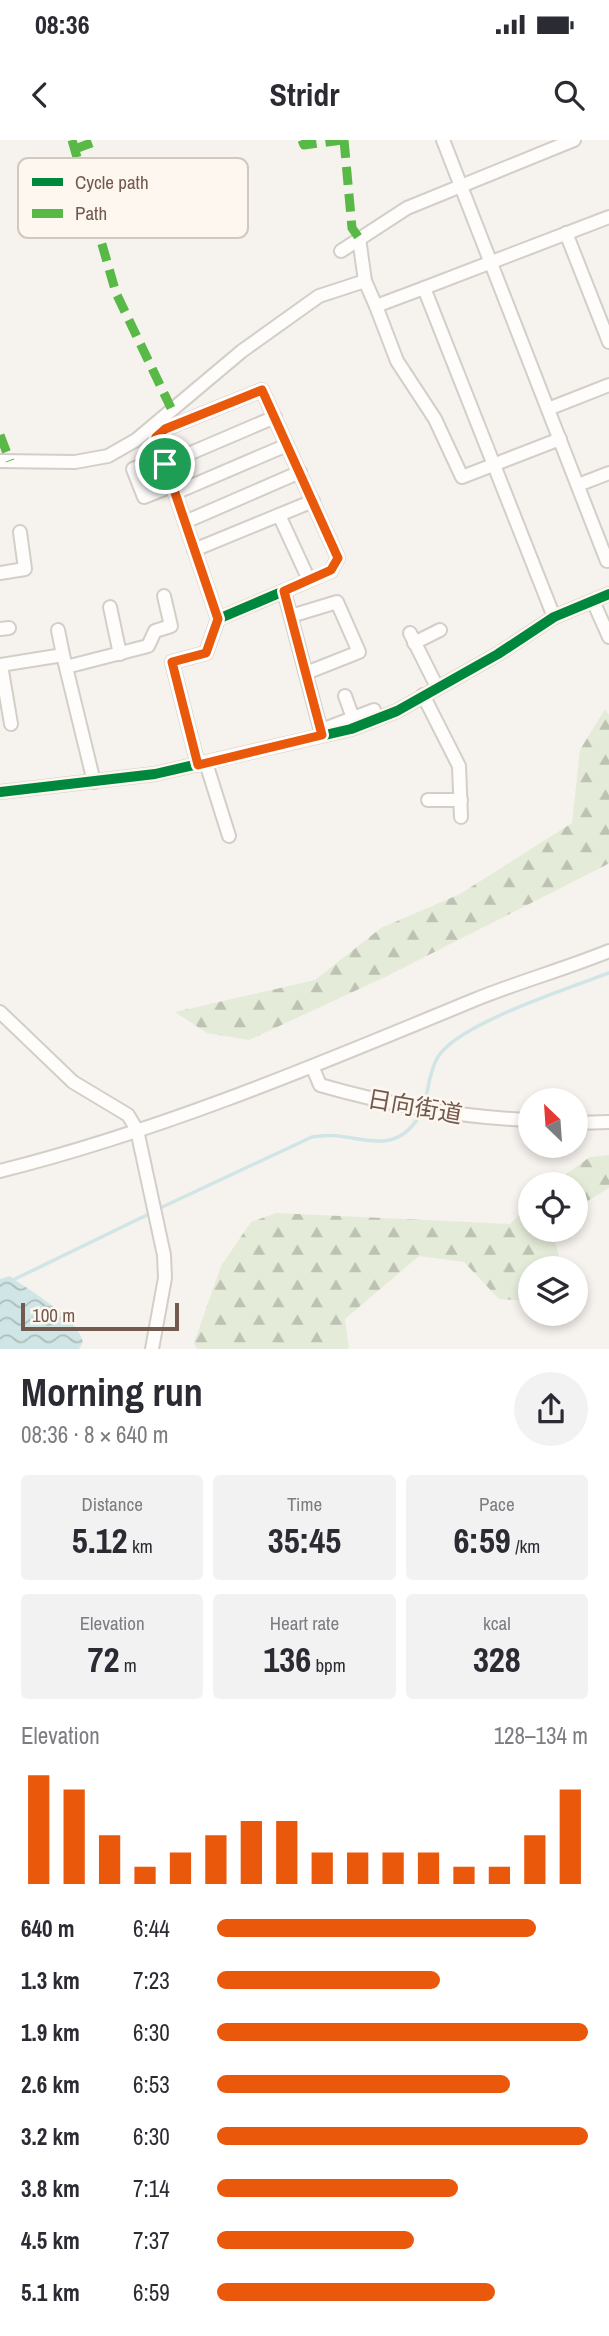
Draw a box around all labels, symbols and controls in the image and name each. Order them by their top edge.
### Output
text: 08:36 [35,7,90,42]
text: Stridr [270,73,339,116]
icon: back [21,76,59,114]
icon: search [550,76,588,114]
legend [18,158,248,238]
text: Cycle path [75,169,149,195]
text: Path [75,200,107,226]
pin [135,434,195,494]
icon: arrive [146,445,184,483]
street label: 日向街道 [365,1082,465,1130]
north arrow [518,1088,588,1158]
map controls [518,1088,588,1326]
button: locate [518,1172,588,1242]
button: layers [518,1256,588,1326]
scale bar [21,1300,178,1332]
text: 100 m [32,1302,75,1328]
text: Morning run [21,1367,203,1418]
button: share [514,1372,588,1446]
text: 08:36 · 8 × 640 m [21,1419,168,1450]
text: Distance [81,1491,143,1517]
text: Time [287,1491,322,1517]
text: Pace [479,1491,515,1517]
text: 5.12 [72,1517,128,1564]
text: 35:45 [268,1517,341,1564]
text: 6:59 [453,1517,511,1564]
text: km [128,1533,153,1559]
text: /km [511,1533,540,1559]
text: Elevation [80,1610,145,1636]
text: Heart rate [270,1610,339,1636]
text: kcal [483,1610,511,1636]
text: 72 [88,1636,119,1683]
text: 136 [263,1636,311,1683]
text: 328 [473,1636,521,1683]
text: m [119,1652,137,1678]
text: bpm [311,1652,346,1678]
text: Elevation [21,1720,100,1751]
text: 128–134 m [494,1720,588,1751]
text: 640 m [21,1913,74,1944]
text: 6:44 [133,1913,170,1944]
text: 1.3 km [21,1965,80,1996]
text: 7:23 [133,1965,170,1996]
text: 1.9 km [21,2017,80,2048]
text: 6:30 [133,2017,170,2048]
text: 2.6 km [21,2069,80,2100]
text: 6:53 [133,2069,170,2100]
text: 3.2 km [21,2121,80,2152]
text: 6:30 [133,2121,170,2152]
text: 3.8 km [21,2173,80,2204]
text: 7:14 [133,2173,170,2204]
text: 4.5 km [21,2225,80,2256]
text: 7:37 [133,2225,170,2256]
text: 5.1 km [21,2277,80,2308]
text: 6:59 [133,2277,170,2308]

